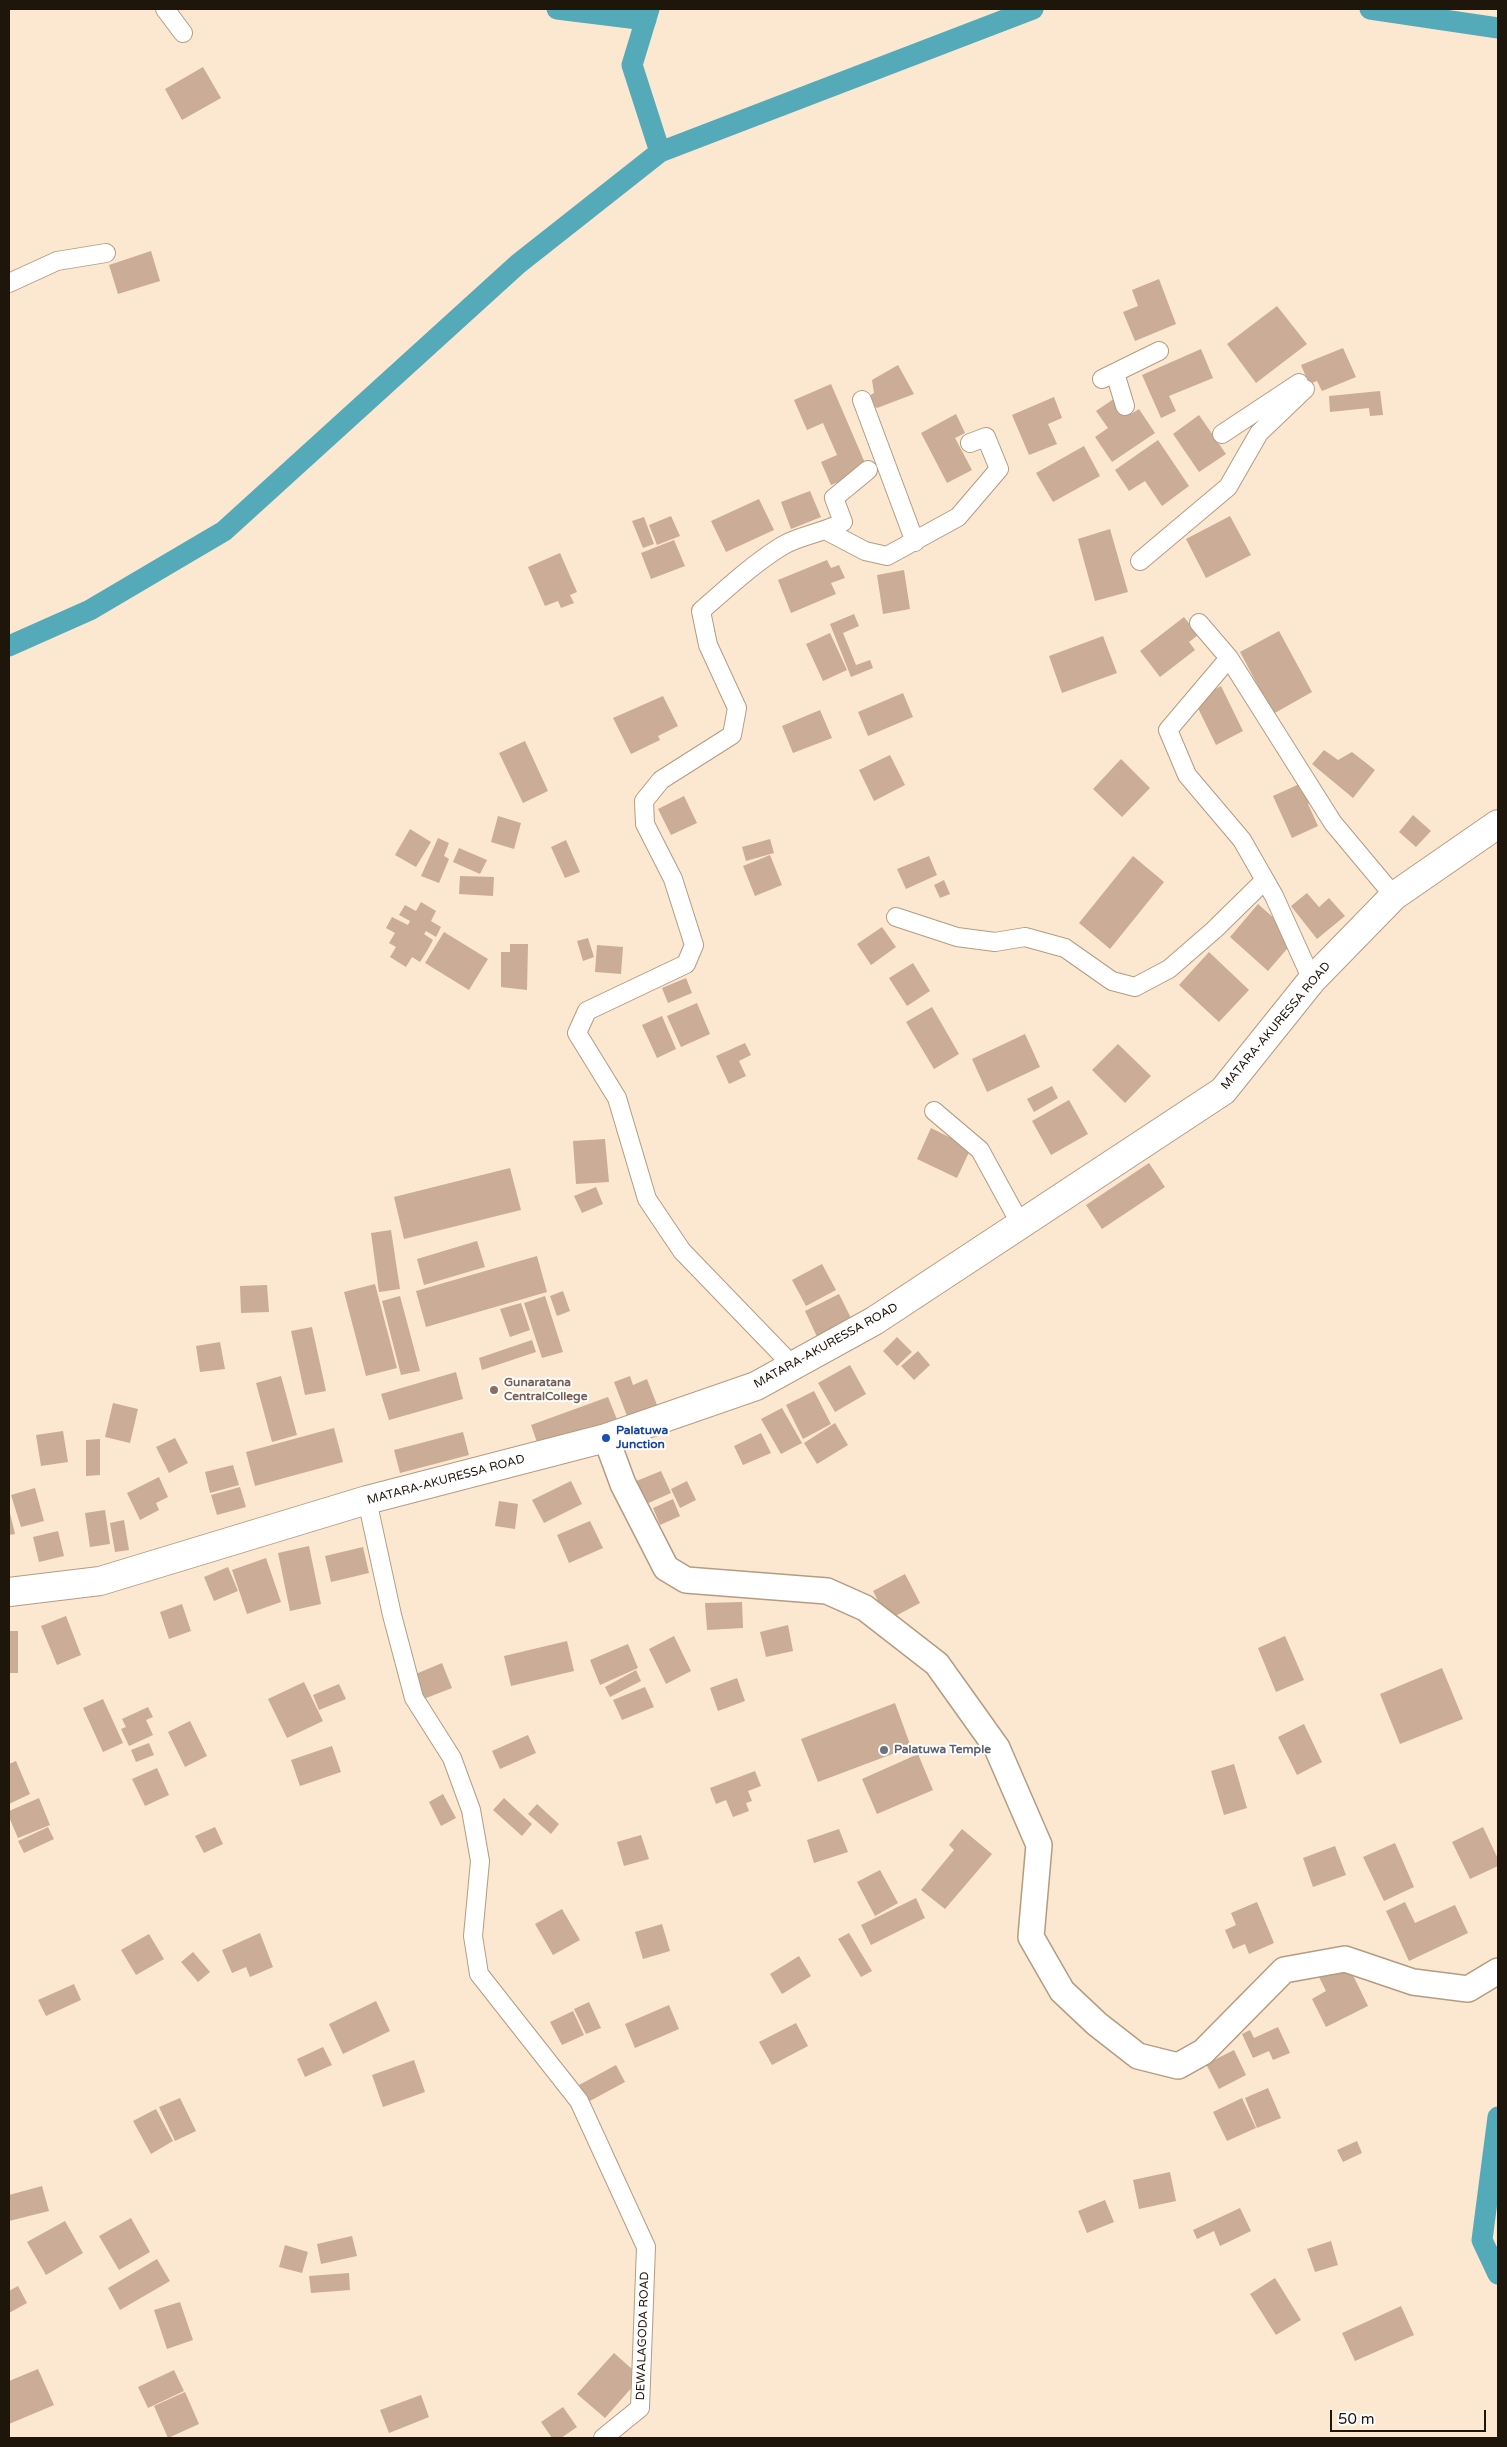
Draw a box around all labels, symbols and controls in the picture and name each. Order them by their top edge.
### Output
street label: MATARA-AKURESSA ROAD [1218,959,1334,1093]
street label: MATARA-AKURESSA ROAD [751,1300,901,1392]
place label: Gunaratana CentralCollege [504,1376,587,1404]
marker: Gunaratana CentralCollege [488,1384,500,1396]
place label: Palatuwa Junction [616,1424,668,1452]
marker: Palatuwa Junction [600,1432,612,1444]
street label: MATARA-AKURESSA ROAD [366,1452,526,1508]
place label: Palatuwa Temple [894,1743,991,1757]
marker: Palatuwa Temple [878,1744,890,1756]
street label: DEWALAGODA ROAD [634,2271,652,2401]
scale bar [1332,2400,1488,2432]
text: 50 m [1338,2410,1375,2428]

